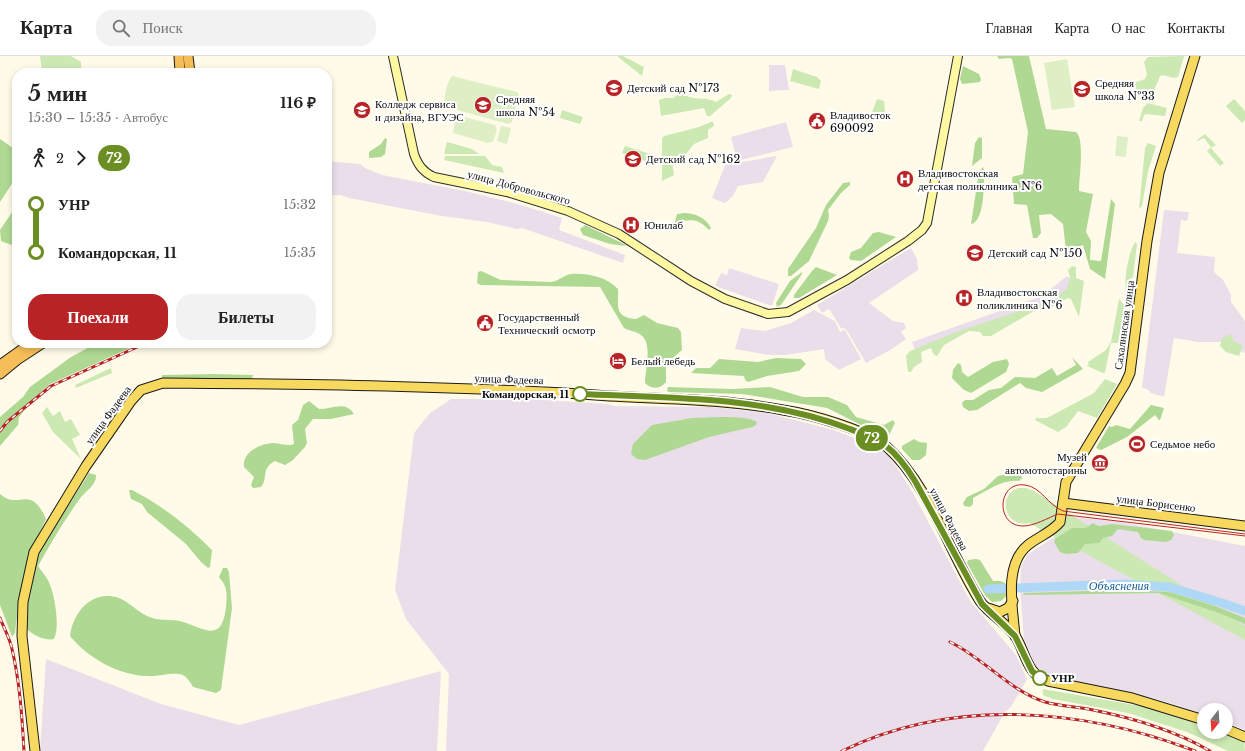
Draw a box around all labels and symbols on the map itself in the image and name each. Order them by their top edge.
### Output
place label: Средняя школа №33 [1095,76,1155,103]
school or university icon: Детский сад №173 [604,78,624,98]
school or university icon: Средняя школа №33 [1072,79,1092,99]
place label: Детский сад №173 [627,81,720,95]
place label: Средняя школа №54 [496,92,555,119]
school or university icon: Средняя школа №54 [473,95,493,115]
place label: Колледж сервиса и дизайна, ВГУЭС [375,97,464,124]
school or university icon: Колледж сервиса и дизайна, ВГУЭС [352,100,372,120]
place label: Владивосток 690092 [830,108,891,135]
public building icon: Владивосток 690092 [807,111,827,131]
school or university icon: Детский сад №162 [623,149,643,169]
place label: Детский сад №162 [646,152,740,166]
place label: Владивостокская детская поликлиника №6 [918,166,1042,193]
street label: улица Добровольского [466,167,572,208]
hospital icon: Владивостокская детская поликлиника №6 [895,169,915,189]
hospital icon: Юнилаб [621,215,641,235]
place label: Юнилаб [644,218,683,232]
school or university icon: Детский сад №150 [965,243,985,263]
place label: Детский сад №150 [988,246,1083,260]
street label: Сахалинская улица [1111,279,1137,371]
place label: Владивостокская поликлиника №6 [977,285,1063,312]
hospital icon: Владивостокская поликлиника №6 [954,288,974,308]
place label: Государственный Технический осмотр [498,310,596,337]
public building icon: Государственный Технический осмотр [475,313,495,333]
hotel icon: Белый лебедь [608,351,628,371]
place label: Белый лебедь [631,354,695,368]
street label: улица Фадеева [474,371,544,387]
street label: улица Фадеева [82,383,134,447]
marker: Командорская, 11 [572,386,588,402]
place label: Командорская, 11 [482,387,569,401]
line badge: 72 [854,425,890,451]
sports icon: Седьмое небо [1127,434,1147,454]
place label: Седьмое небо [1150,437,1216,451]
place label: Музей автомотостарины [1005,450,1088,477]
museum icon: Музей автомотостарины [1090,453,1110,473]
street label: улица Фадеева [927,485,971,553]
street label: улица Борисенко [1116,491,1197,515]
water label: Объяснения [1089,578,1150,593]
marker: УНР [1032,670,1048,686]
place label: УНР [1051,671,1075,685]
north arrow [1197,703,1233,739]

